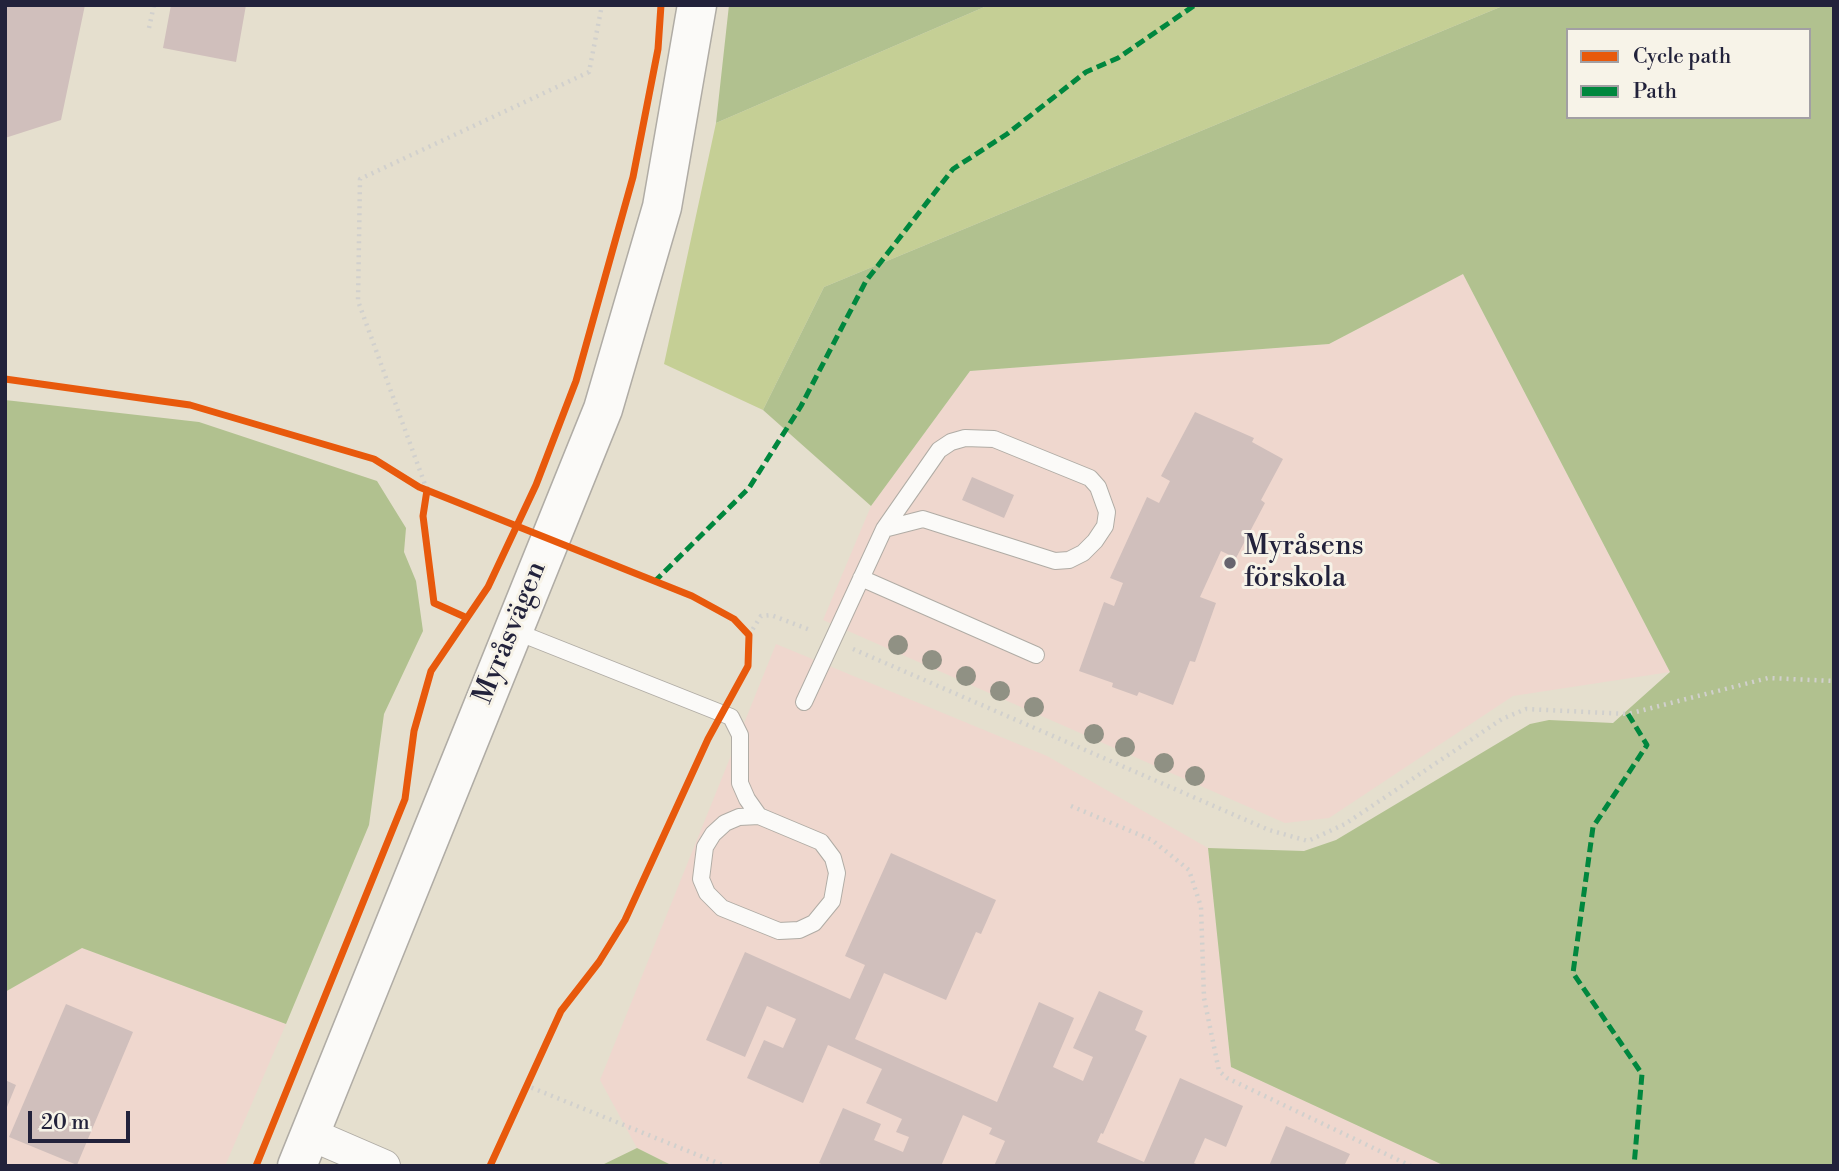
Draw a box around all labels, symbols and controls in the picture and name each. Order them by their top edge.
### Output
legend [1566,28,1811,119]
text: Cycle path [1633,44,1731,70]
text: Path [1633,79,1677,105]
place label: Myråsens förskola [1244,530,1364,596]
marker: Myråsens förskola [1222,555,1238,571]
street label: Myråsvägen [467,557,555,709]
scale bar [32,1098,133,1142]
text: 20 m [41,1110,90,1136]

